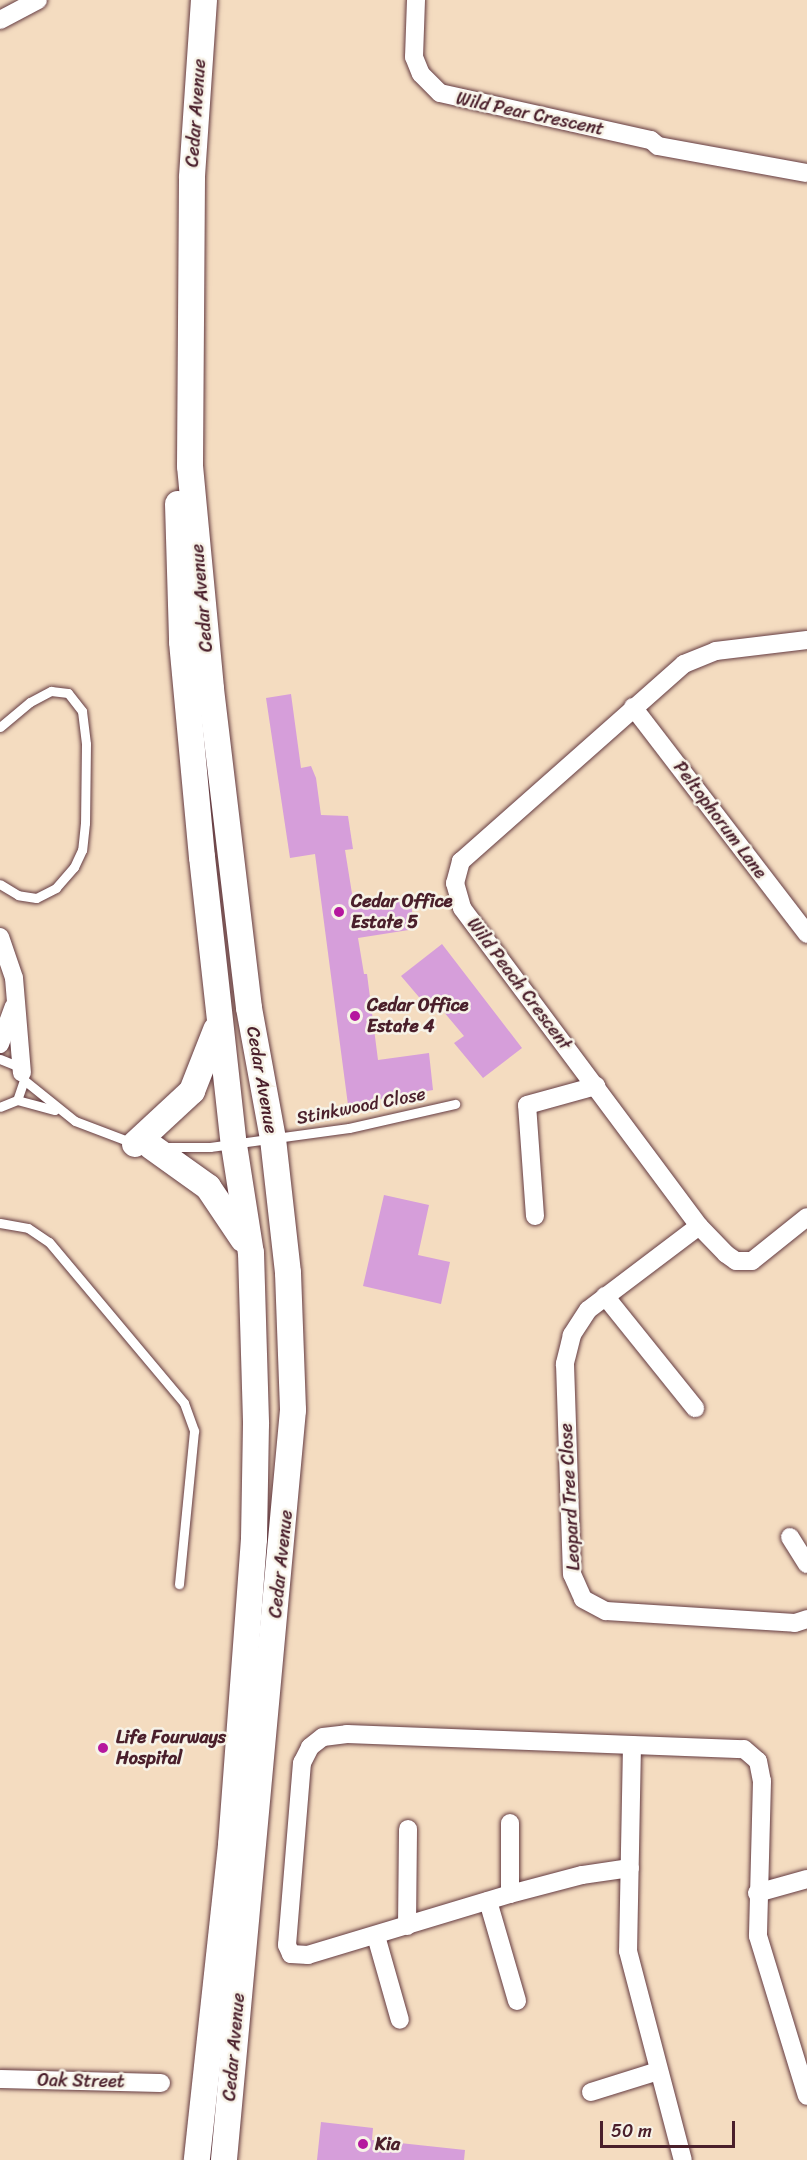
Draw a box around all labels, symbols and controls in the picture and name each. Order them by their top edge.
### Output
street label: Cedar Avenue [181,58,211,168]
street label: Wild Pear Crescent [454,88,606,140]
street label: Cedar Avenue [187,543,217,653]
street label: Peltophorum Lane [669,757,771,883]
place label: Cedar Office Estate 5 [351,891,453,934]
marker: Cedar Office Estate 5 [332,905,346,919]
street label: Wild Peach Crescent [462,913,576,1055]
place label: Cedar Office Estate 4 [367,995,469,1038]
marker: Cedar Office Estate 4 [348,1009,362,1023]
street label: Cedar Avenue [242,1025,282,1135]
street label: Stinkwood Close [295,1083,427,1129]
street label: Leopard Tree Close [555,1422,585,1572]
street label: Cedar Avenue [265,1509,297,1619]
place label: Life Fourways Hospital [116,1727,226,1770]
marker: Life Fourways Hospital [94,1739,112,1757]
street label: Cedar Avenue [219,1992,249,2102]
street label: Oak Street [37,2069,125,2093]
scale bar [603,2109,738,2147]
text: 50 m [611,2115,652,2147]
place label: Kia [375,2133,400,2155]
marker: Kia [356,2137,370,2151]

